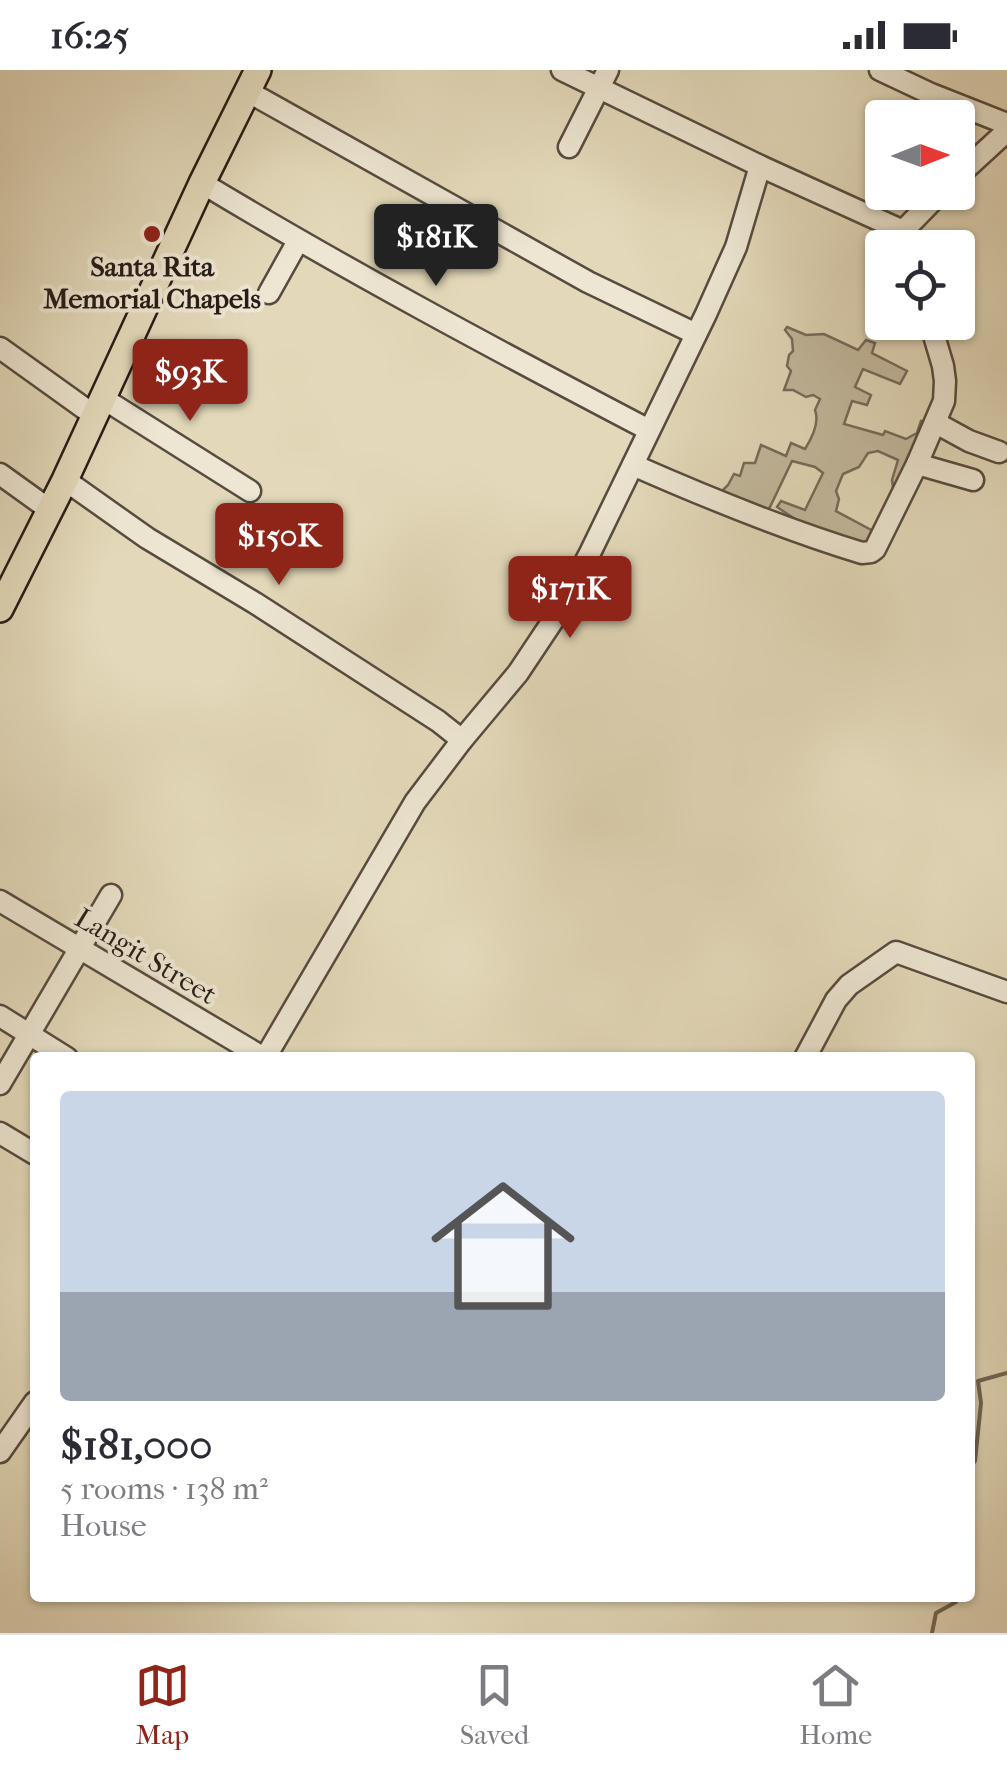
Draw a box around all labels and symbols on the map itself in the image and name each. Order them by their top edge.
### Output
north arrow [865,100,975,210]
pin: $181K [366,204,506,289]
marker: Santa Rita Memorial Chapels [141,223,163,245]
place label: Santa Rita Memorial Chapels [43,250,261,315]
pin: $93K [131,339,249,424]
pin: $150K [209,503,349,588]
pin: $171K [500,556,640,641]
street label: Langit Street [69,901,223,1011]

